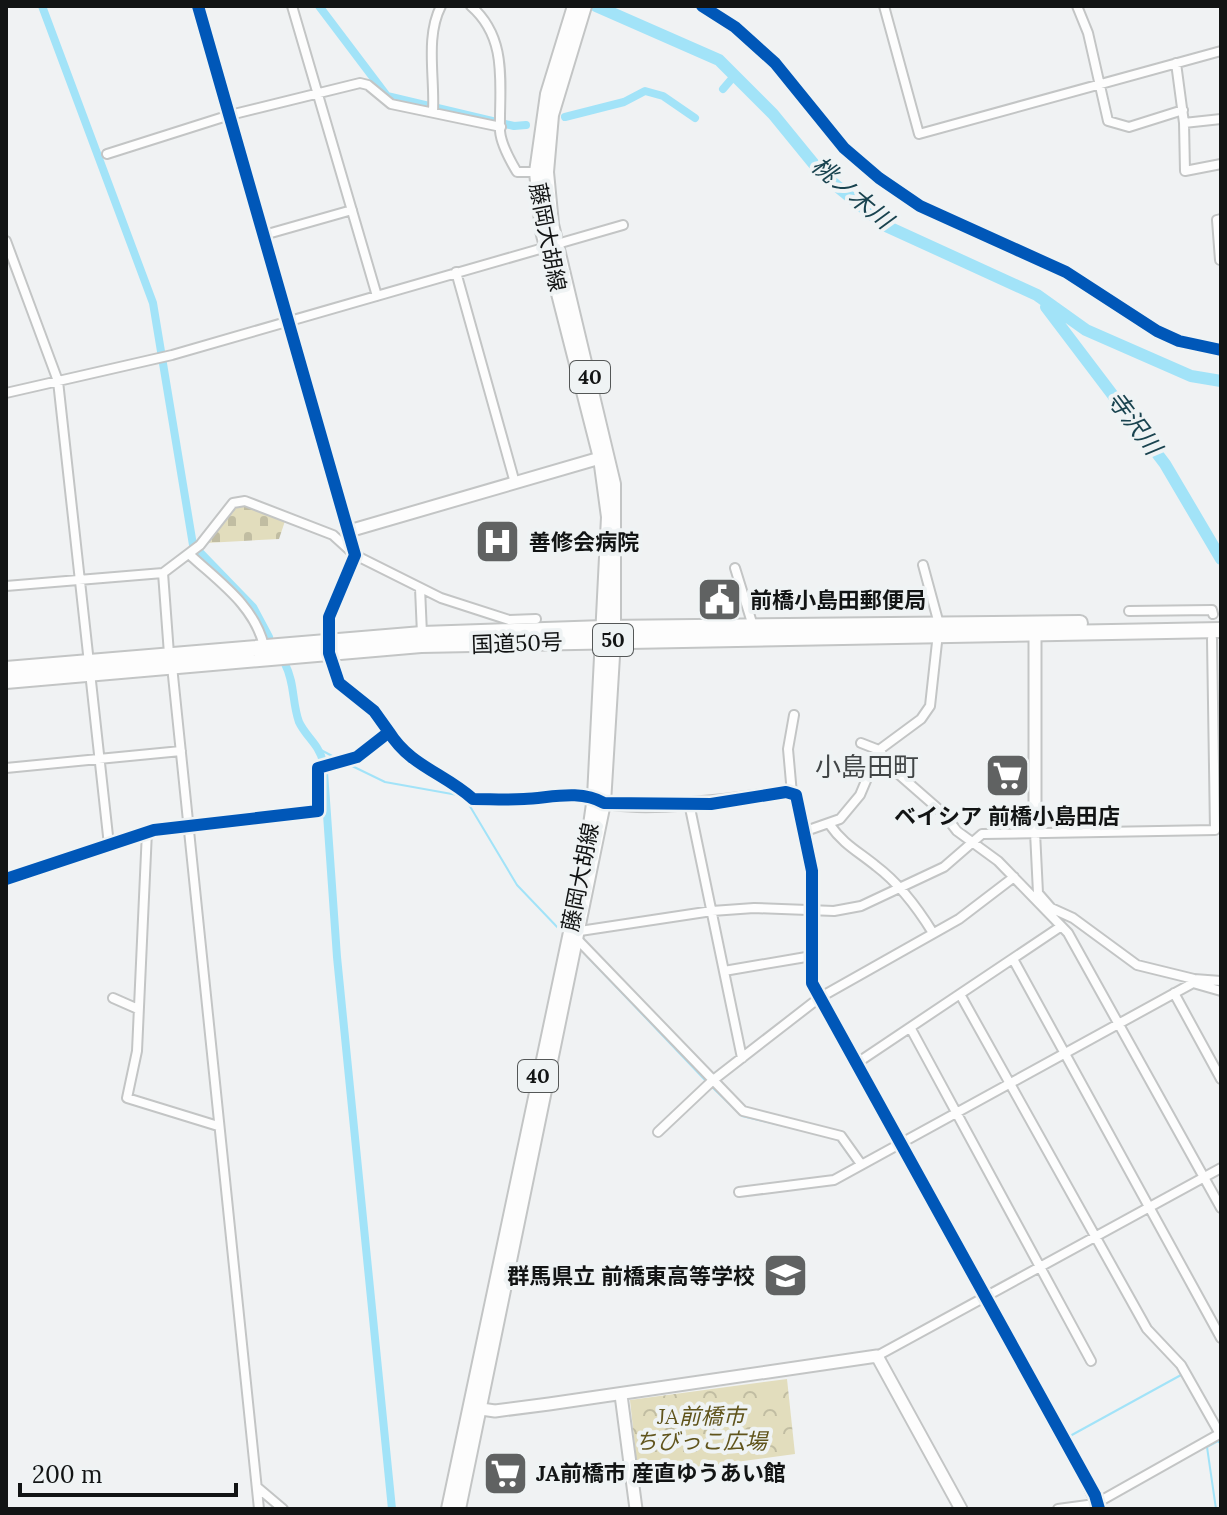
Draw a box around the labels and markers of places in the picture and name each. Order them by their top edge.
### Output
hospital icon: 善修会病院 [474,518,522,566]
place label: 善修会病院 [529,528,639,556]
public building icon: 前橋小島田郵便局 [695,576,743,624]
place label: 前橋小島田郵便局 [750,586,926,614]
supermarket icon: ベイシア 前橋小島田店 [983,751,1031,799]
place label: ベイシア 前橋小島田店 [894,802,1120,830]
school or university icon: 群馬県立 前橋東高等学校 [762,1252,810,1300]
place label: 群馬県立 前橋東高等学校 [507,1262,755,1290]
supermarket icon: JA前橋市 産直ゆうあい館 [481,1449,529,1497]
place label: JA前橋市 産直ゆうあい館 [536,1459,786,1487]

